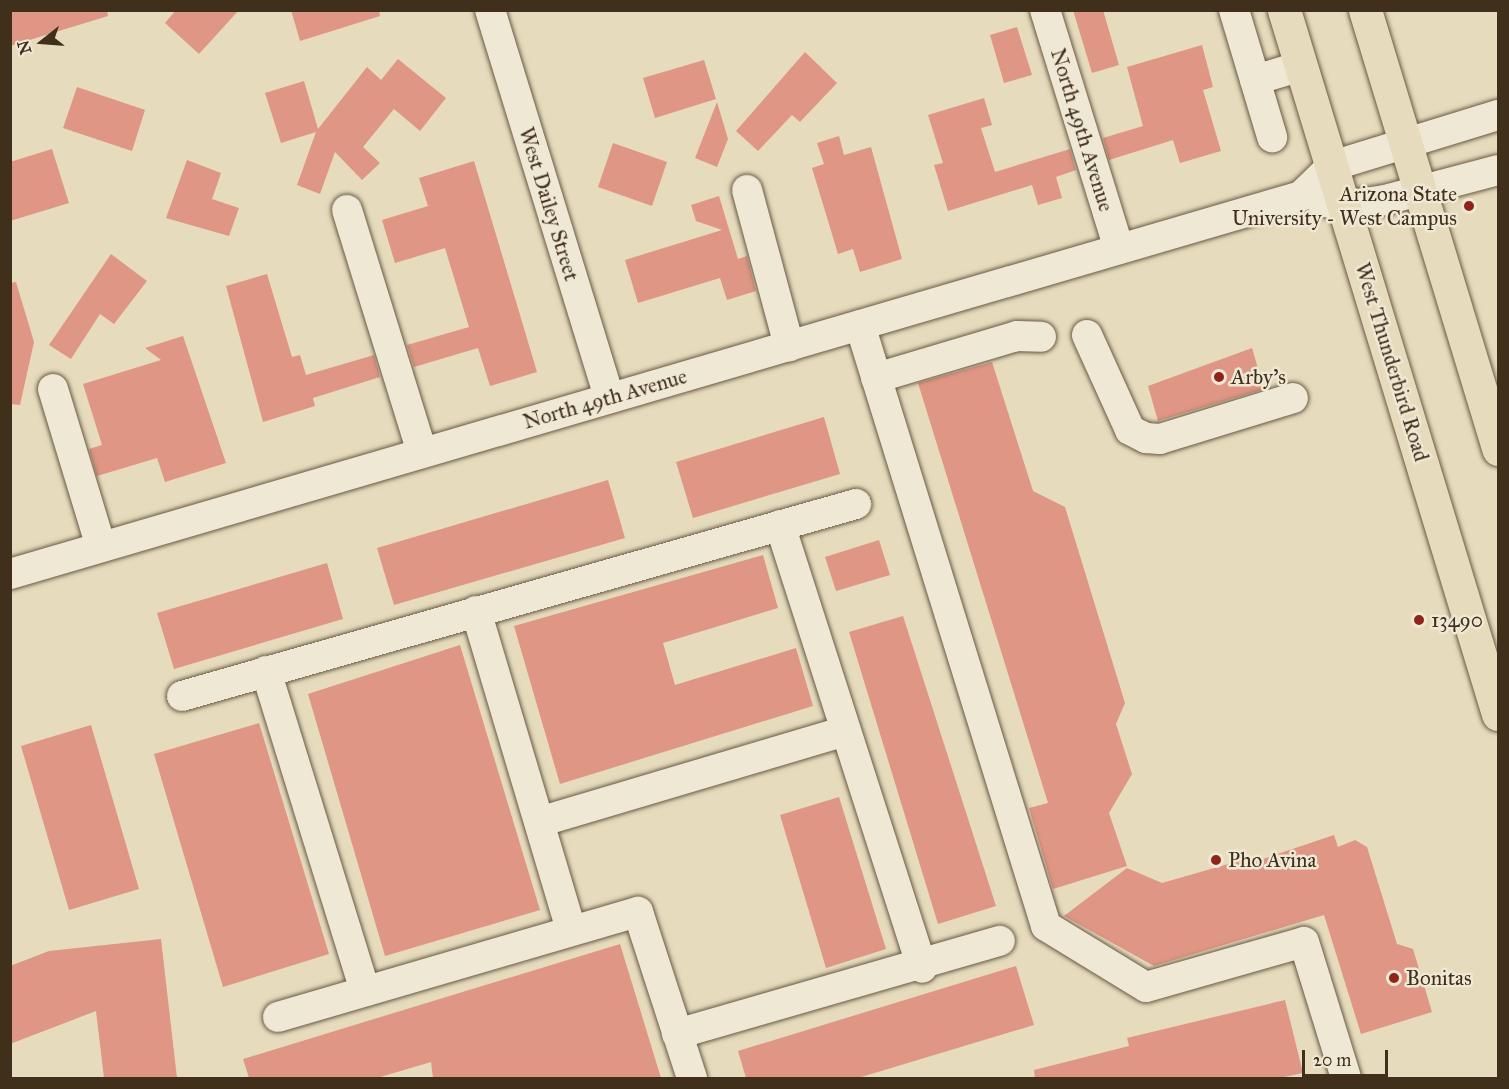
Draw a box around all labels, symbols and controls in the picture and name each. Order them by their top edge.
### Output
north arrow [12,12,72,72]
text: N [13,38,35,57]
street label: North 49th Avenue [1045,45,1119,215]
street label: West Dailey Street [514,124,584,284]
place label: Arizona State University - West Campus [1232,181,1457,231]
marker: Arizona State University - West Campus [1462,199,1476,213]
street label: West Thunderbird Road [1350,260,1434,464]
street label: North 49th Avenue [520,364,690,434]
place label: Arby's [1231,364,1286,390]
marker: Arby's [1212,370,1226,384]
place label: 13490 [1431,607,1483,633]
marker: 13490 [1412,613,1426,627]
place label: Pho Avina [1228,847,1316,873]
marker: Pho Avina [1209,853,1223,867]
place label: Bonitas [1406,965,1472,991]
marker: Bonitas [1387,971,1401,985]
scale bar [1305,1038,1390,1076]
text: 20 m [1313,1049,1351,1071]

